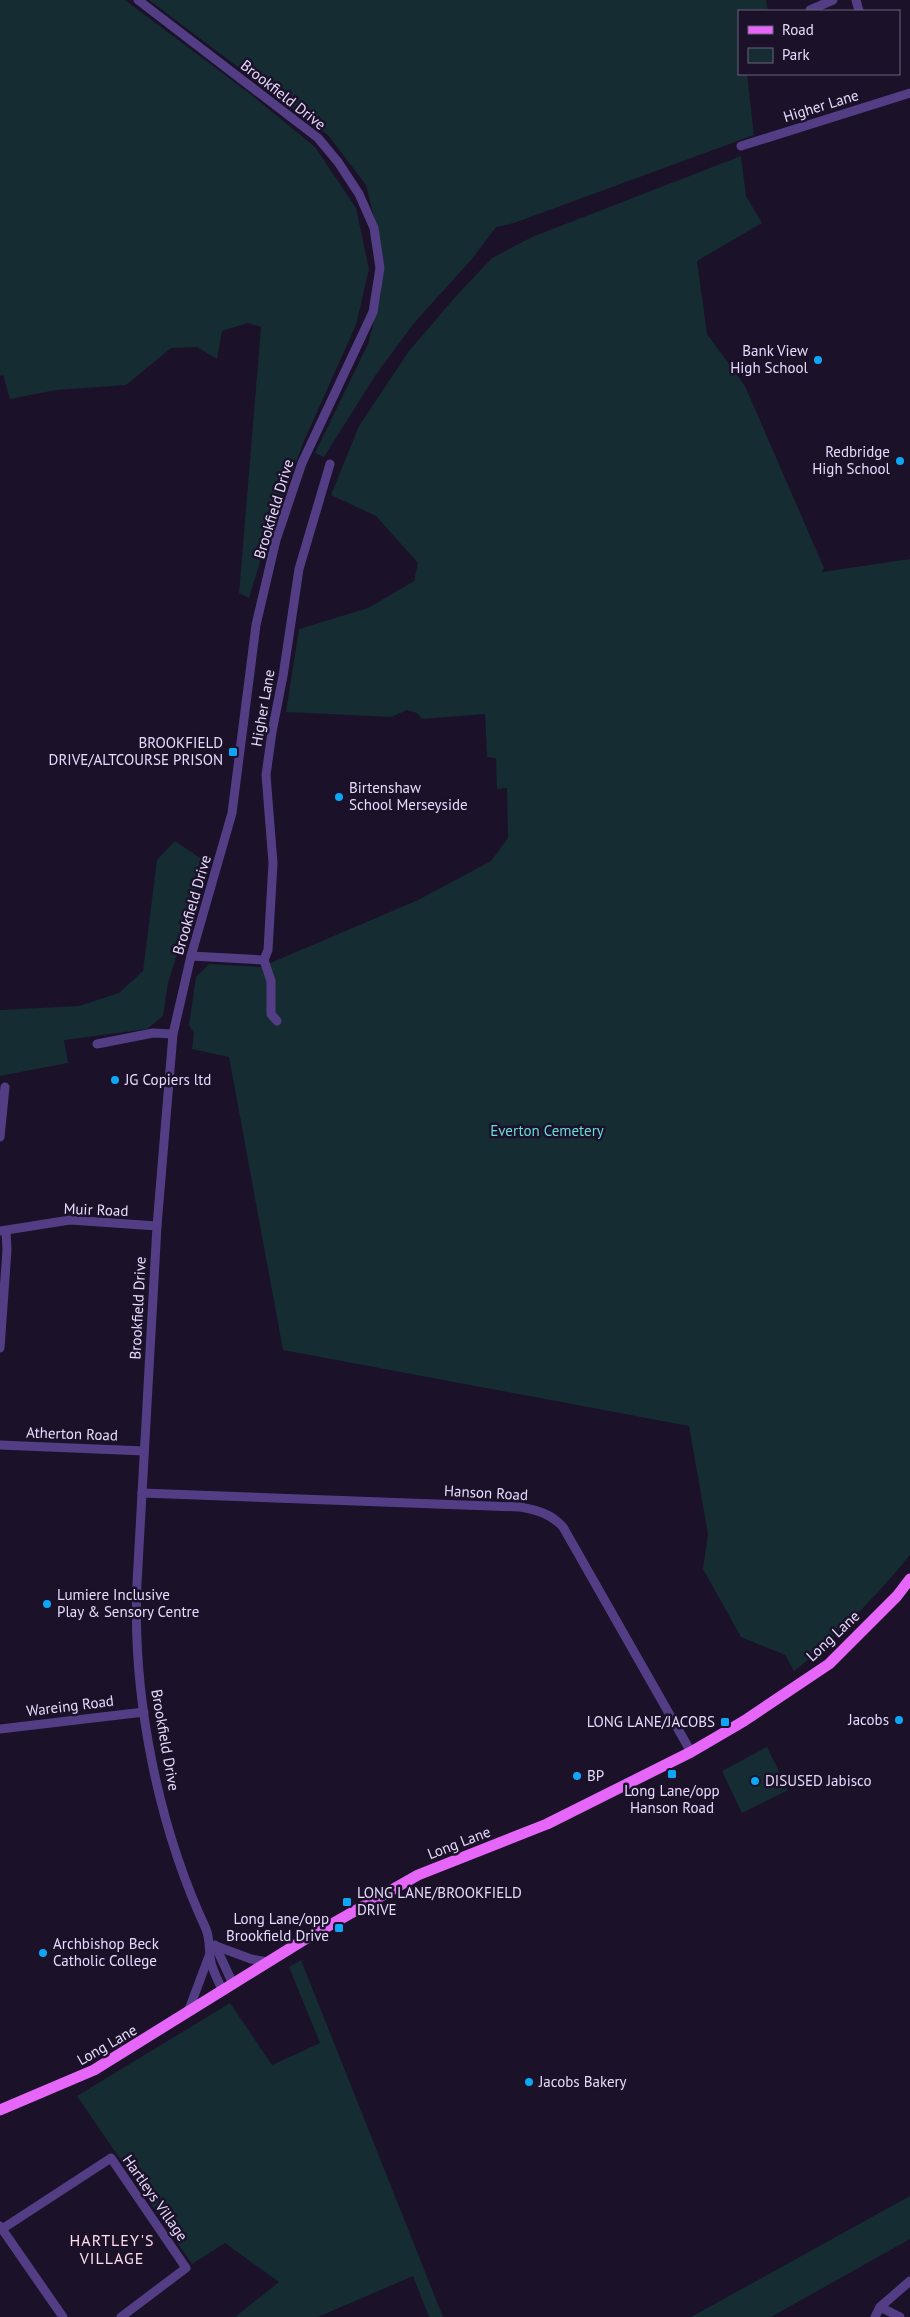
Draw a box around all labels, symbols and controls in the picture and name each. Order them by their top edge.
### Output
legend [738,10,900,75]
text: Road [782,20,814,39]
text: Park [782,45,810,64]
street label: Brookfield Drive [237,55,330,134]
street label: Higher Lane [781,85,861,126]
place label: Bank View High School [730,341,809,377]
marker: Bank View High School [812,354,824,366]
place label: Redbridge High School [812,442,891,478]
marker: Redbridge High School [894,455,906,467]
street label: Brookfield Drive [249,457,298,561]
street label: Higher Lane [246,668,279,748]
place label: BROOKFIELD DRIVE/ALTCOURSE PRISON [49,733,223,769]
marker: BROOKFIELD DRIVE/ALTCOURSE PRISON [227,746,239,758]
place label: Birtenshaw School Merseyside [349,778,468,814]
marker: Birtenshaw School Merseyside [333,791,345,803]
street label: Brookfield Drive [168,853,215,957]
place label: JG Copiers ltd [124,1070,211,1089]
marker: JG Copiers ltd [109,1074,121,1086]
park label: Everton Cemetery [490,1121,604,1140]
street label: Muir Road [63,1199,129,1220]
street label: Brookfield Drive [125,1256,150,1360]
street label: Atherton Road [26,1422,118,1445]
street label: Hanson Road [444,1481,528,1504]
place label: Lumiere Inclusive Play & Sensory Centre [57,1585,199,1621]
marker: Lumiere Inclusive Play & Sensory Centre [41,1598,53,1610]
street label: Long Lane [802,1606,863,1665]
street label: Brookfield Drive [147,1688,184,1792]
street label: Wareing Road [25,1691,115,1720]
place label: Jacobs [847,1710,889,1729]
place label: LONG LANE/JACOBS [587,1712,715,1731]
marker: Jacobs [893,1714,905,1726]
marker: LONG LANE/JACOBS [719,1716,731,1728]
place label: BP [587,1766,604,1785]
marker: Long Lane/opp Hanson Road [666,1768,678,1780]
marker: BP [571,1770,583,1782]
place label: DISUSED Jabisco [765,1771,871,1790]
marker: DISUSED Jabisco [749,1775,761,1787]
place label: Long Lane/opp Hanson Road [624,1781,720,1817]
street label: Long Lane [425,1822,493,1863]
place label: LONG LANE/BROOKFIELD DRIVE [357,1883,522,1919]
marker: LONG LANE/BROOKFIELD DRIVE [341,1896,353,1908]
place label: Long Lane/opp Brookfield Drive [226,1909,329,1945]
marker: Long Lane/opp Brookfield Drive [333,1922,345,1934]
place label: Archbishop Beck Catholic College [53,1934,160,1970]
marker: Archbishop Beck Catholic College [37,1947,49,1959]
street label: Long Lane [73,2020,140,2069]
place label: Jacobs Bakery [538,2072,627,2091]
marker: Jacobs Bakery [523,2076,535,2088]
street label: Hartleys Village [119,2151,192,2245]
district label: HARTLEY'S VILLAGE [70,2230,154,2268]

